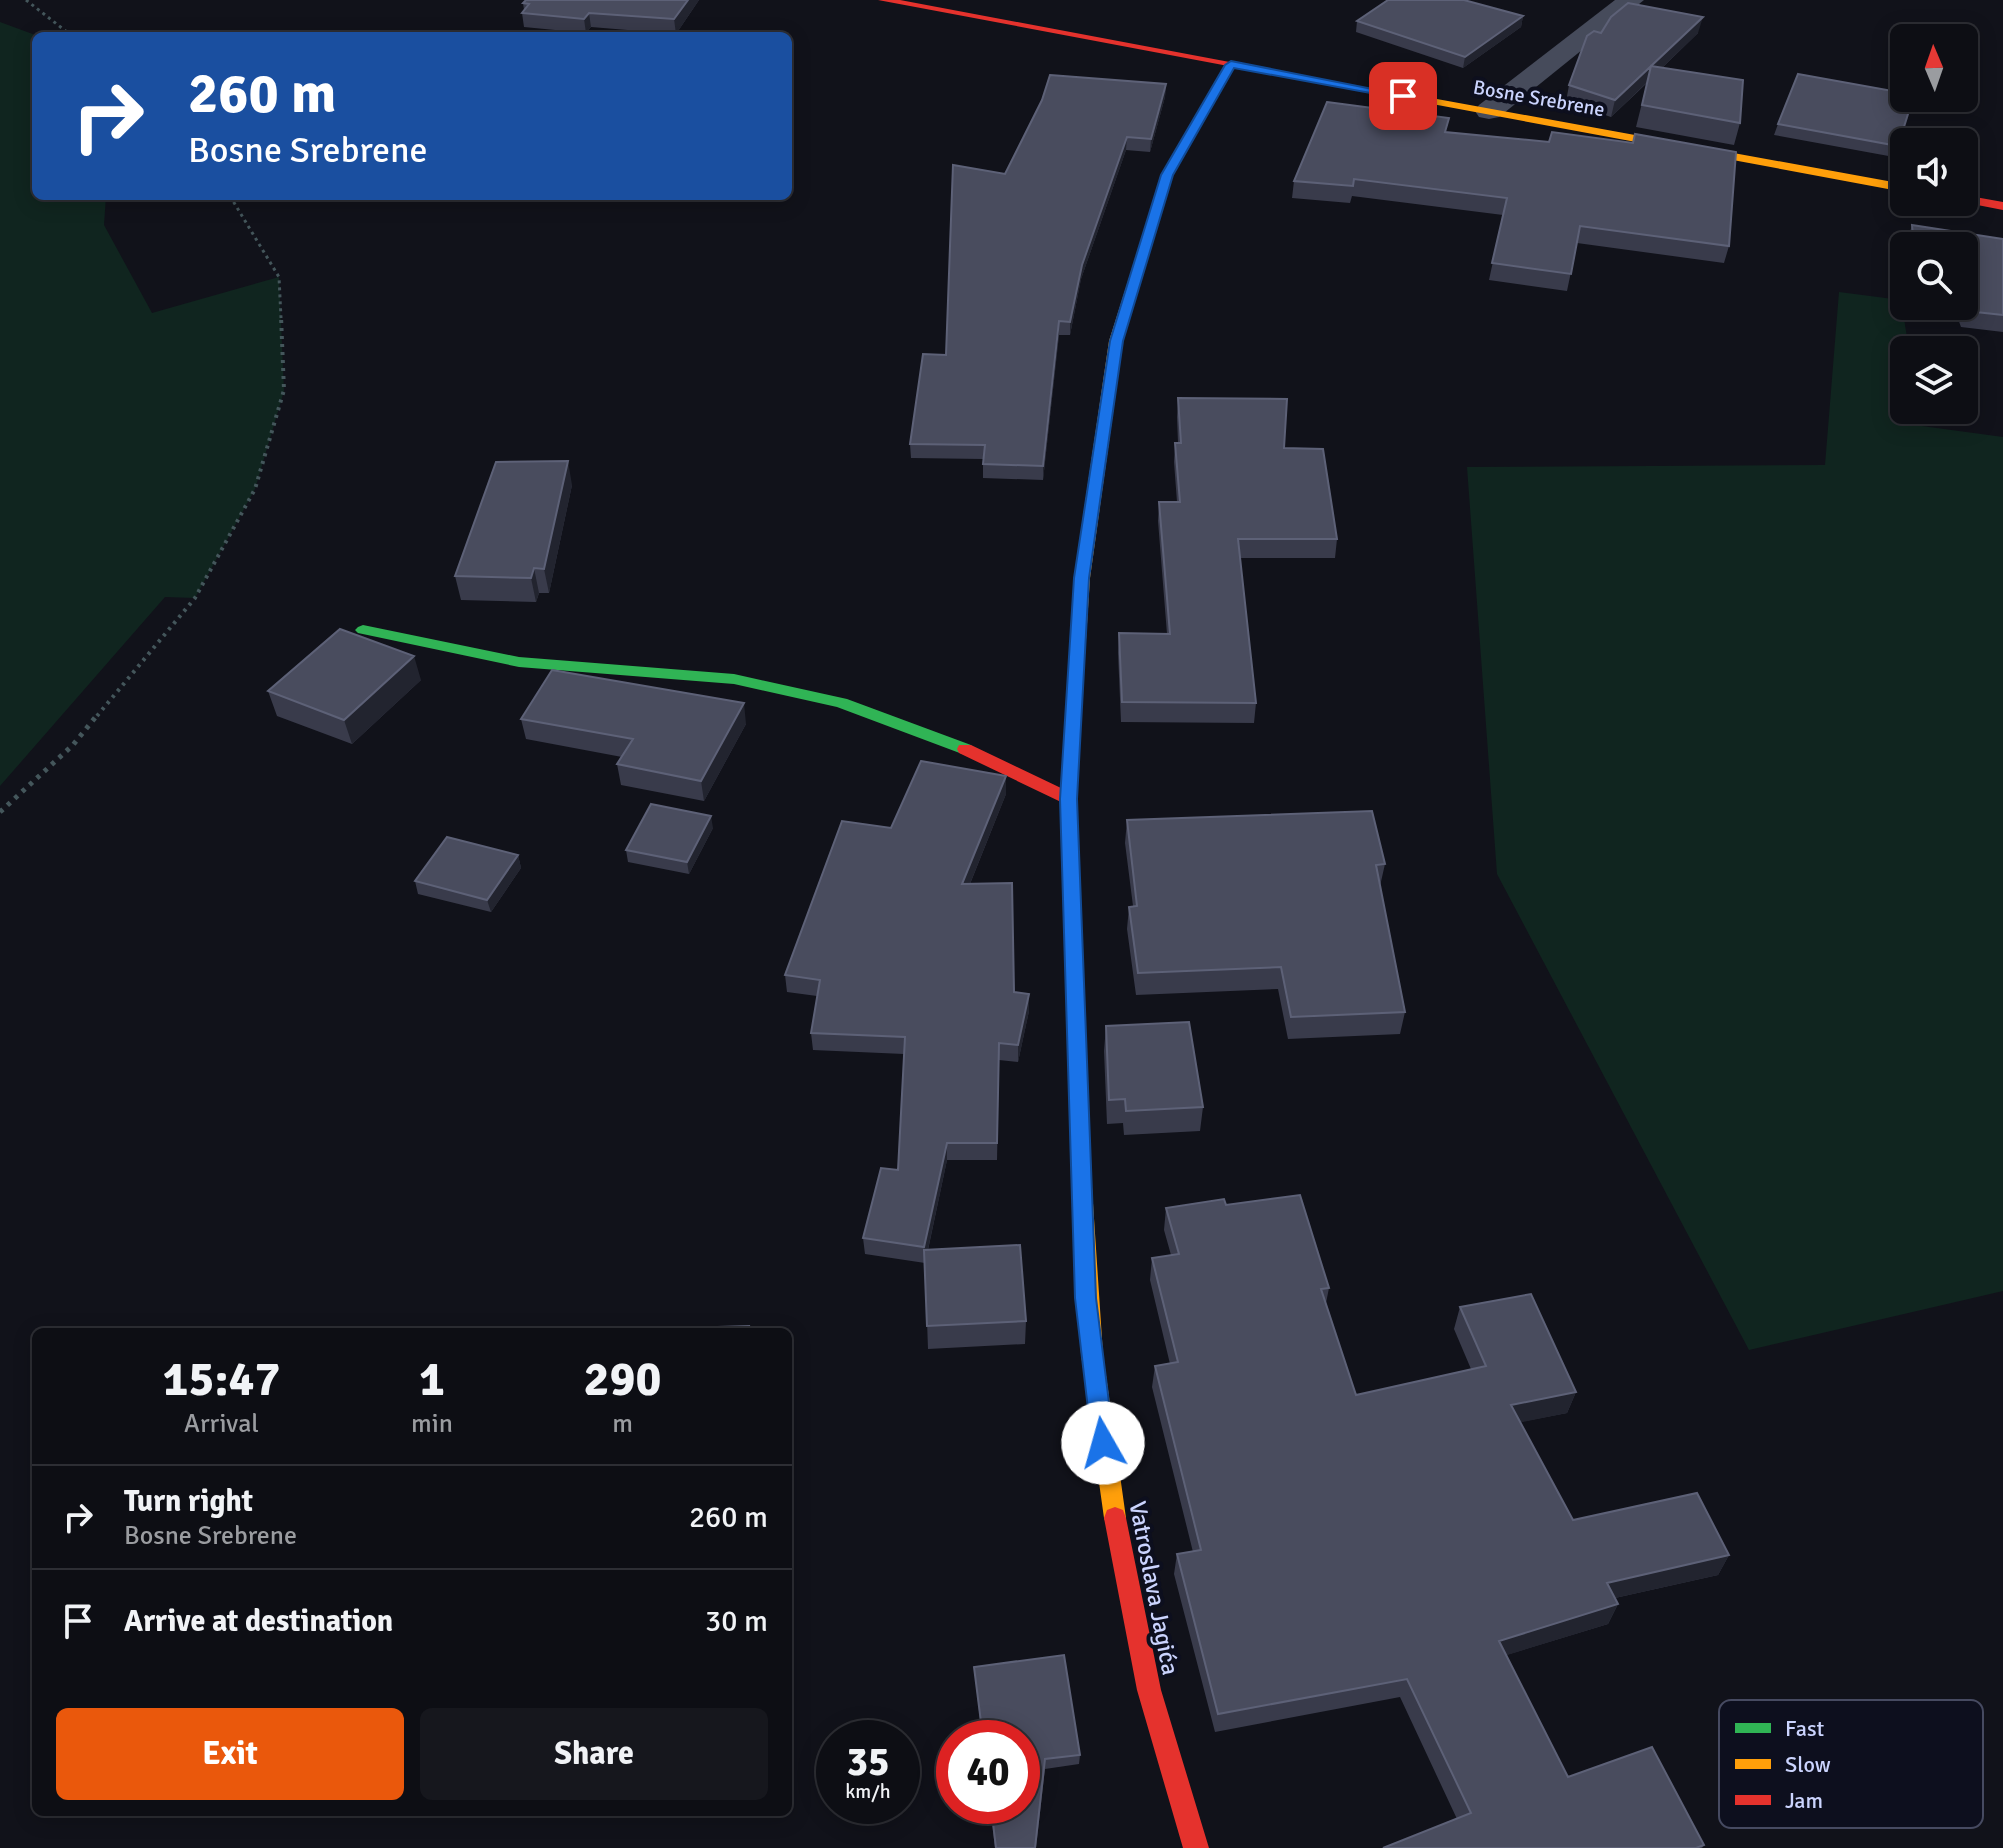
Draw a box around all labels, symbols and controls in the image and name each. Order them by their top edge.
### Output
north arrow [1890,24,1978,112]
map controls [1890,24,1978,424]
text: 260 m [188,59,336,128]
pin [1369,62,1437,130]
icon: right [56,64,160,168]
icon: arrive [1381,74,1425,118]
street label: Bosne Srebrene [1471,75,1607,122]
text: Bosne Srebrene [188,128,428,173]
button: sound [1890,128,1978,216]
button: search [1890,232,1978,320]
button: layers [1890,336,1978,424]
text: 15:47 [163,1350,280,1409]
text: 1 [419,1350,445,1409]
text: 290 [584,1350,661,1409]
position arrow [1061,1401,1145,1485]
text: Arrival [184,1408,259,1440]
text: min [411,1408,453,1440]
text: m [612,1408,633,1440]
text: Turn right [124,1483,253,1520]
icon: right [56,1495,100,1539]
text: 260 m [689,1499,768,1536]
street label: Vatroslava Jagića [1122,1499,1186,1677]
text: Bosne Srebrene [124,1520,297,1552]
icon: arrive [56,1599,100,1643]
text: Arrive at destination [124,1603,393,1640]
text: 30 m [705,1603,768,1640]
legend [1719,1700,1983,1828]
button: Exit [56,1708,404,1800]
button: Share [420,1708,768,1800]
text: Fast [1785,1715,1825,1742]
speed limit sign: 40 [936,1720,1040,1824]
text: 35 [846,1737,890,1787]
text: Slow [1785,1751,1831,1778]
text: km/h [845,1779,891,1804]
text: Jam [1785,1787,1823,1814]

